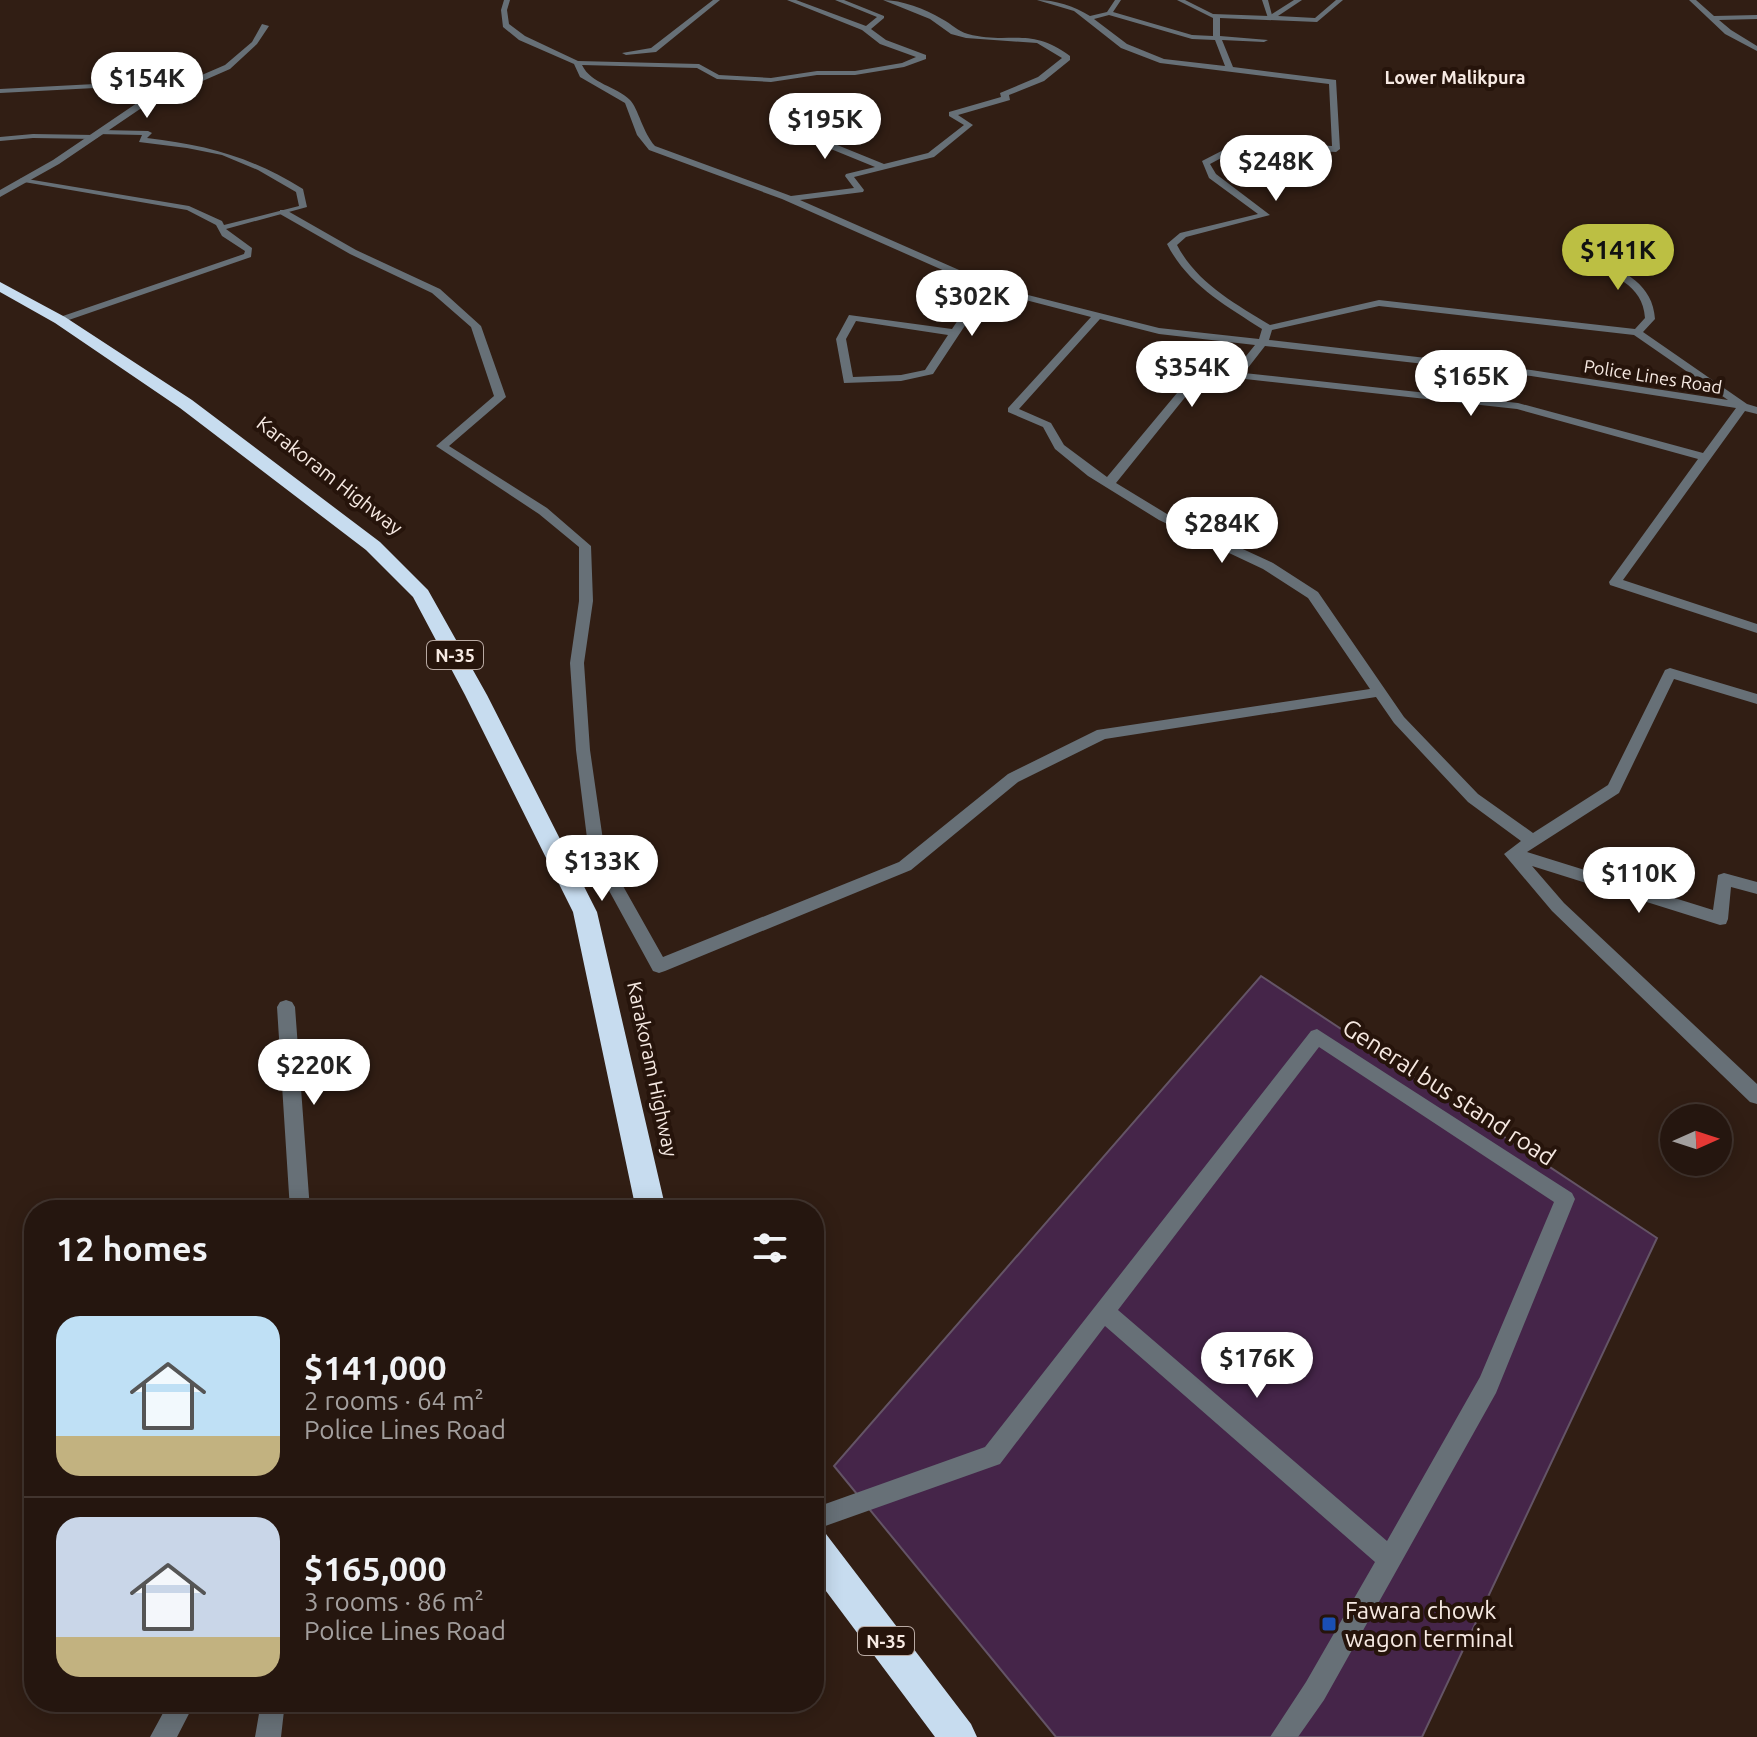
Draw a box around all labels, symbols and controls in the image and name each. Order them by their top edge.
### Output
pin: $154K [91,52,203,120]
text: $154K [109,63,185,92]
district label: Lower Malikpura [1384,67,1526,87]
pin: $195K [769,93,881,161]
text: $195K [787,104,863,133]
pin: $248K [1220,135,1332,203]
text: $248K [1238,146,1314,175]
pin: $141K [1562,224,1674,292]
text: $141K [1580,235,1656,264]
pin: $302K [916,270,1028,338]
text: $302K [934,281,1010,310]
pin: $354K [1136,341,1248,409]
pin: $165K [1415,350,1527,418]
text: $354K [1154,352,1230,381]
street label: Police Lines Road [1582,355,1724,397]
text: $165K [1433,361,1509,390]
street label: Karakoram Highway [253,411,408,539]
pin: $284K [1166,497,1278,565]
text: $284K [1184,508,1260,537]
road number: N-35 [427,641,483,669]
pin: $133K [546,835,658,903]
text: $133K [564,846,640,875]
pin: $110K [1583,847,1695,915]
text: $110K [1601,858,1677,887]
street label: Karakoram Highway [623,979,683,1159]
street label: General bus stand road [1338,1013,1560,1171]
pin: $220K [258,1039,370,1107]
text: $220K [276,1050,352,1079]
north arrow [1660,1104,1732,1176]
map controls [1660,1104,1732,1176]
icon: filters [748,1226,792,1270]
text: 12 homes [56,1229,208,1267]
pin: $176K [1201,1332,1313,1400]
text: $176K [1219,1343,1295,1372]
icon: home [120,1348,216,1444]
text: $141,000 [304,1348,447,1386]
text: 2 rooms · 64 m² [304,1386,484,1415]
text: Police Lines Road [304,1415,506,1444]
icon: home [120,1549,216,1645]
text: $165,000 [304,1549,447,1587]
text: 3 rooms · 86 m² [304,1587,484,1616]
place label: Fawara chowk wagon terminal [1345,1597,1514,1652]
marker: Fawara chowk wagon terminal [1320,1615,1338,1633]
text: Police Lines Road [304,1616,506,1645]
road number: N-35 [858,1627,914,1655]

